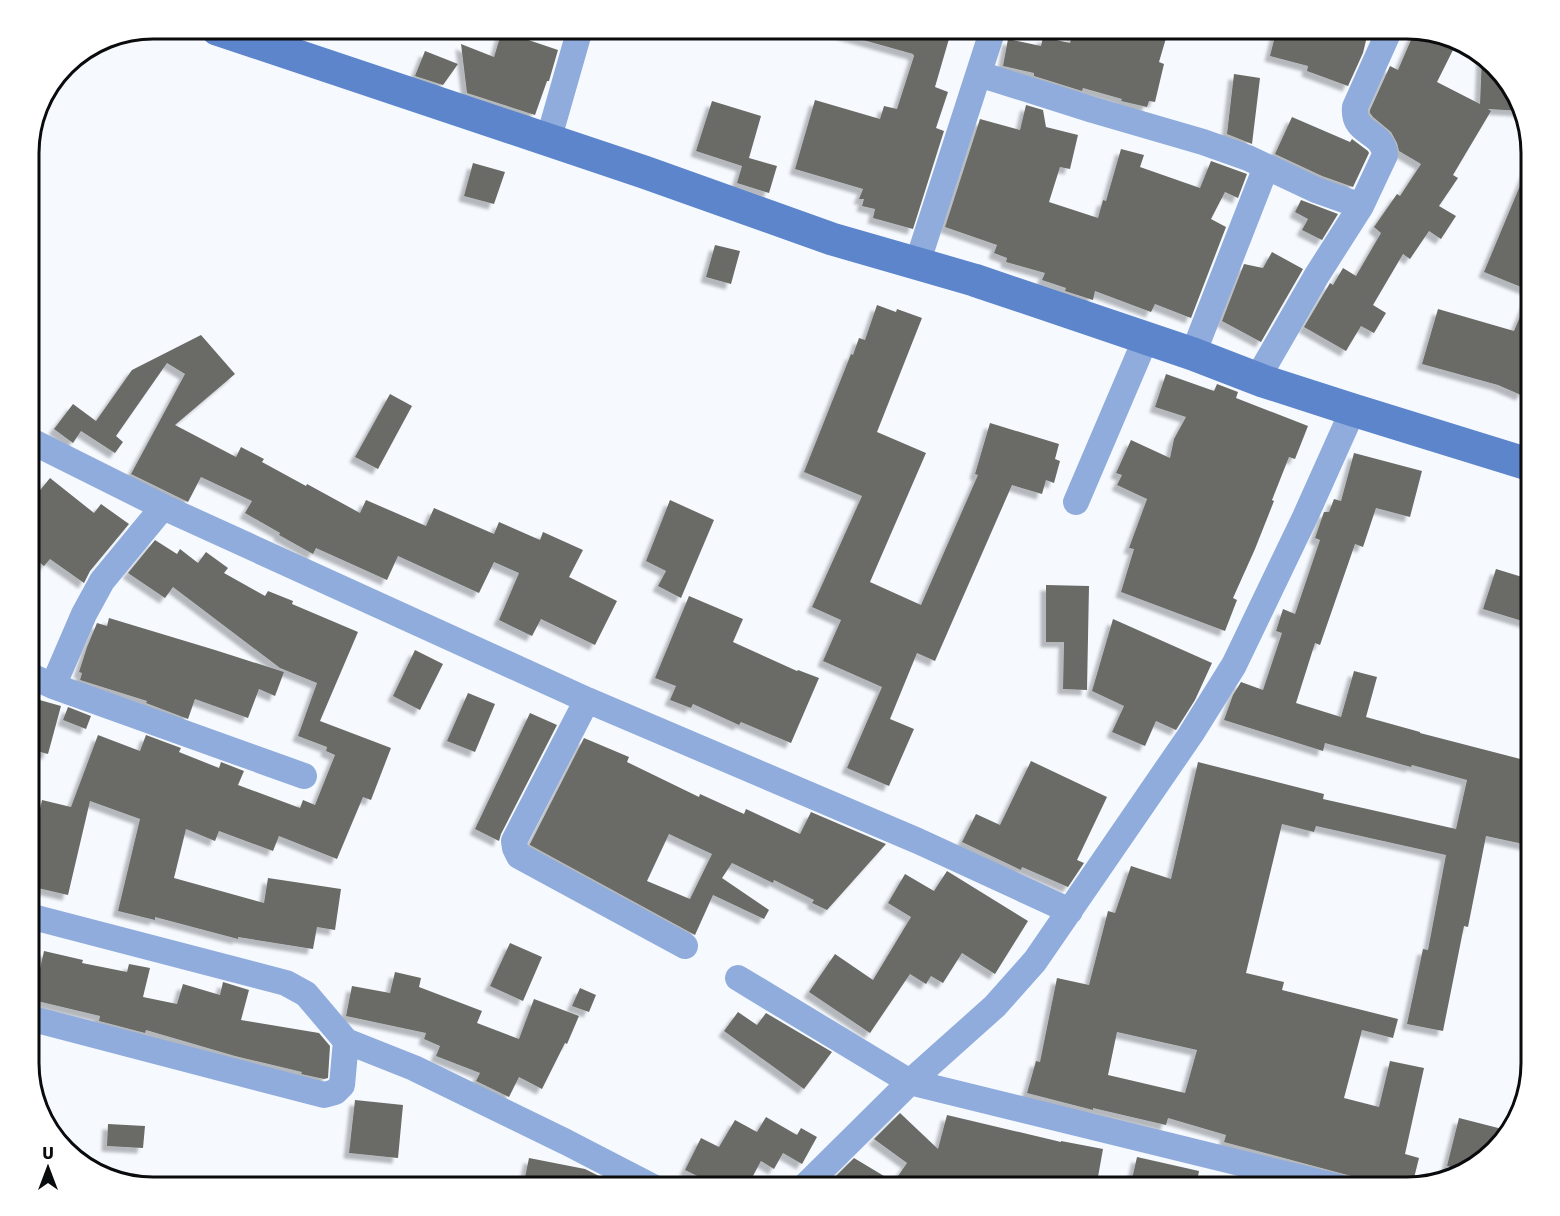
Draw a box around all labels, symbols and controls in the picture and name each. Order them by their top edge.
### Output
north arrow [18,1138,78,1198]
text: U [42,1144,54,1163]

